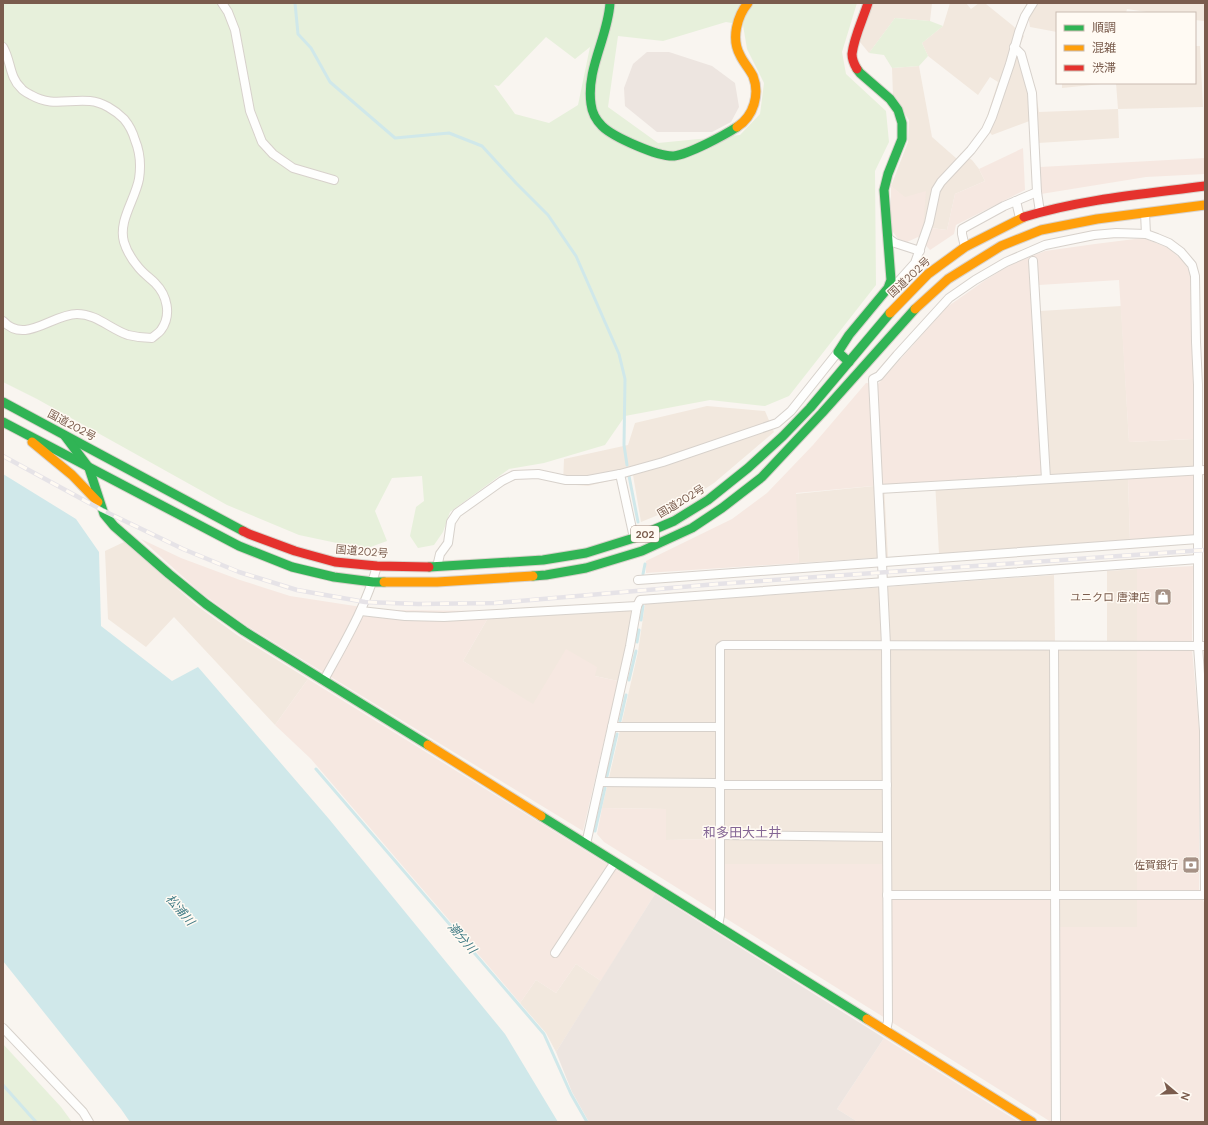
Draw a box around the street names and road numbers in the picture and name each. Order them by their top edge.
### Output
street label: 国道202号 [885,254,933,300]
street label: 国道202号 [45,406,99,444]
street label: 国道202号 [655,481,707,521]
road number: 202 [631,526,659,542]
street label: 国道202号 [335,542,389,560]

